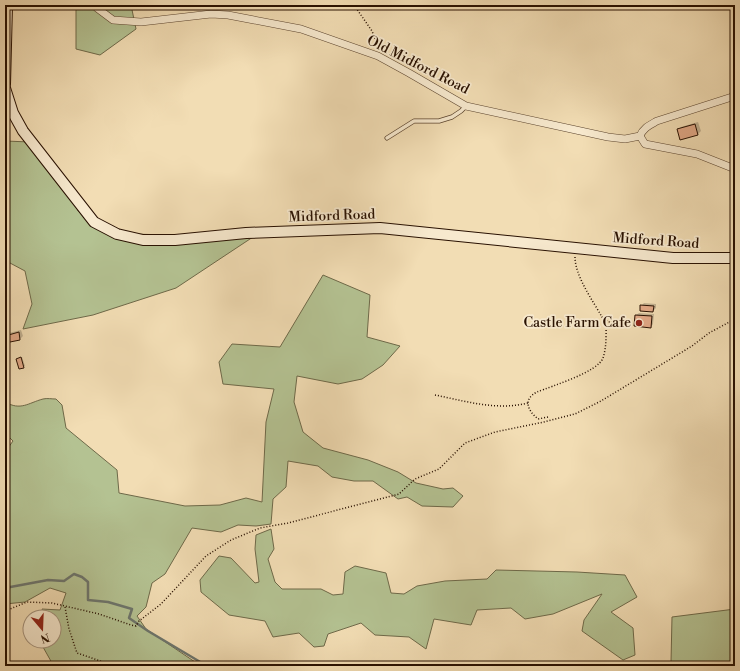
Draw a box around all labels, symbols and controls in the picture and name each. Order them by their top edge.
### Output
street label: Old Midford Road [364,31,472,99]
street label: Midford Road [288,205,376,227]
street label: Midford Road [612,229,700,253]
place label: Castle Farm Cafe [523,314,631,332]
marker: Castle Farm Cafe [634,318,644,328]
north arrow [22,609,62,649]
text: N [38,629,51,646]

